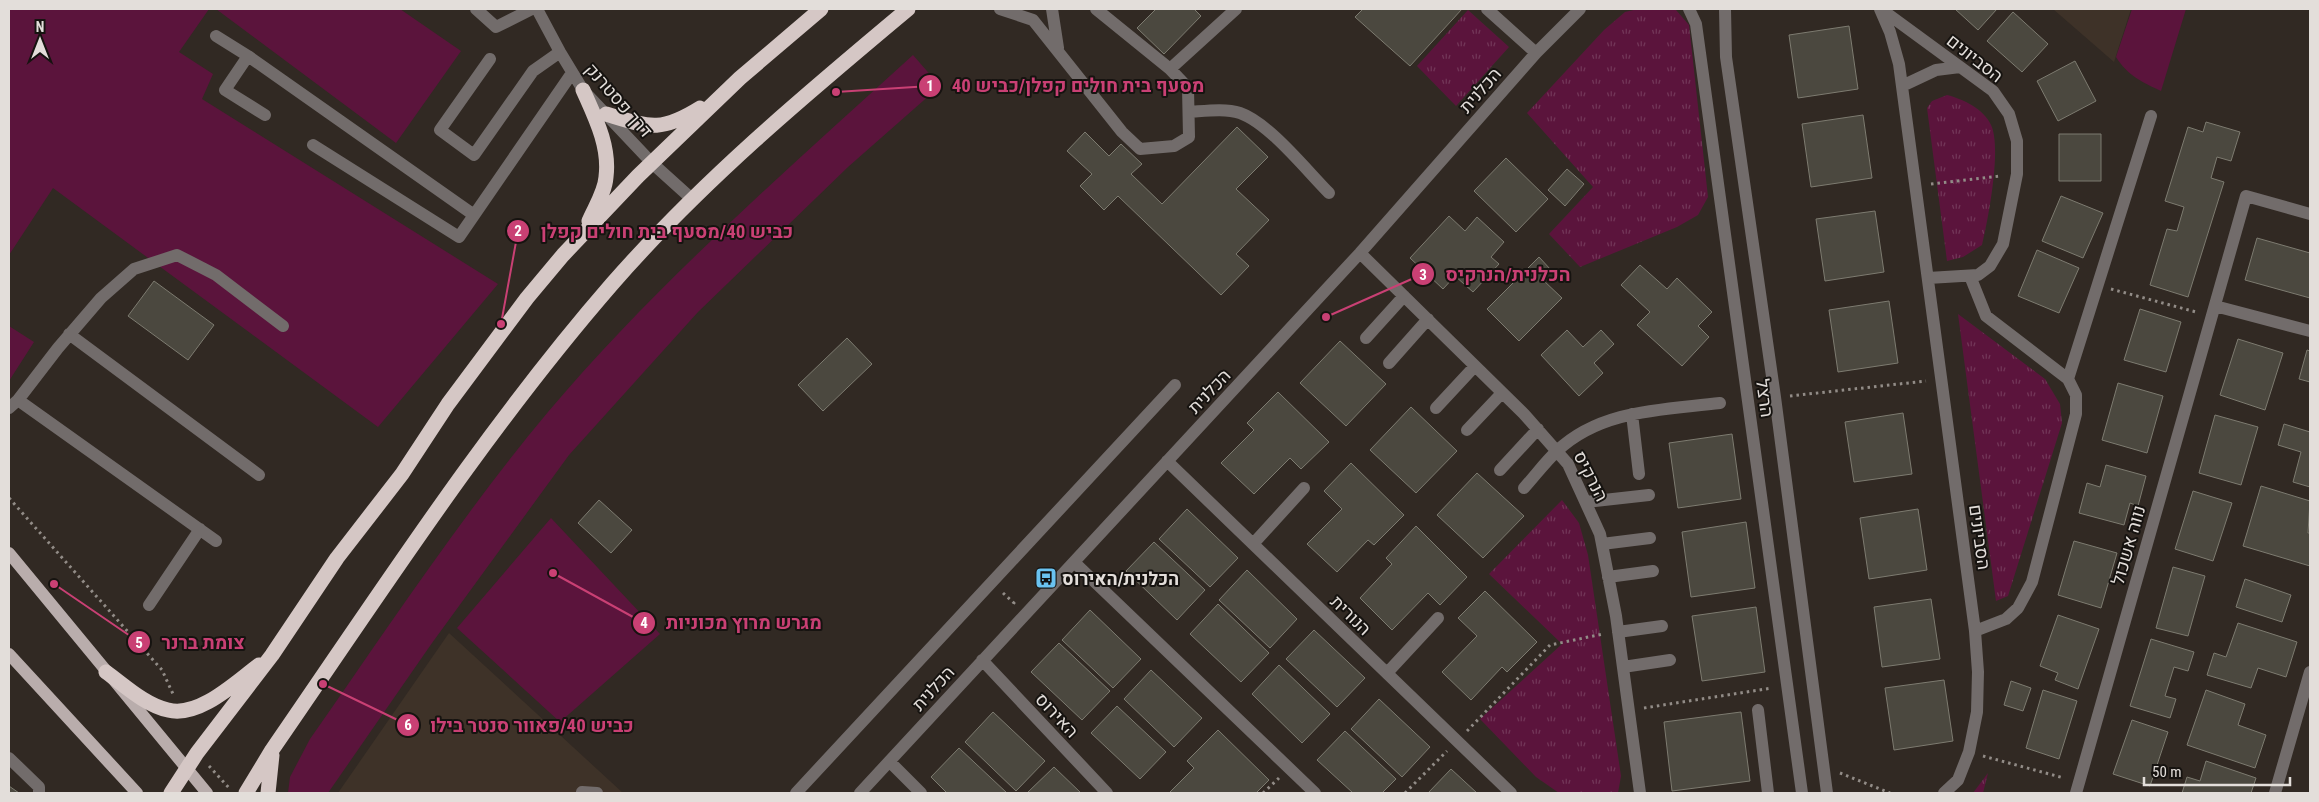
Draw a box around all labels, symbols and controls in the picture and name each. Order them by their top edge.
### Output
north arrow [15,15,65,65]
text: N [36,19,44,35]
street label: הסביונים [1943,30,2007,86]
street label: דרך פסטרנק [581,59,657,141]
street label: הכלנית [1455,63,1505,117]
callout: מסעף בית חולים קפלן/כביש 40 [917,69,1215,103]
text: מסעף בית חולים קפלן/כביש 40 [952,74,1204,97]
text: 1 [926,77,934,95]
callout: כביש 40/מסעף בית חולים קפלן [505,214,803,248]
text: כביש 40/מסעף בית חולים קפלן [541,220,793,243]
text: 2 [514,222,522,240]
callout: הכלנית/הנרקיס [1411,257,1580,291]
text: הכלנית/הנרקיס [1446,263,1570,286]
text: 3 [1419,266,1427,284]
street label: הכלנית [1183,365,1235,417]
street label: הרצל [1752,377,1778,419]
street label: הנרקיס [1569,447,1613,505]
street label: הסביונים [1965,503,1995,571]
street label: נווה אשכול [2107,503,2149,587]
bus stop icon: הכלנית/האירוס [1034,566,1058,590]
place label: הכלנית/האירוס [1062,568,1179,589]
street label: הנורית [1326,591,1376,639]
callout: מגרש מרוץ מכוניות [631,606,832,640]
text: מגרש מרוץ מכוניות [666,611,822,634]
text: 4 [640,614,648,632]
callout: צומת ברנר [127,625,255,659]
text: צומת ברנר [161,631,245,654]
text: 5 [135,634,143,652]
street label: הכלנית [908,661,958,715]
street label: האירוס [1031,688,1083,742]
callout: כביש 40/פאוור סנטר בילו [396,708,644,742]
text: כביש 40/פאוור סנטר בילו [430,714,634,737]
text: 6 [404,716,412,734]
scale bar [2144,754,2290,786]
text: 50 m [2152,763,2182,781]

